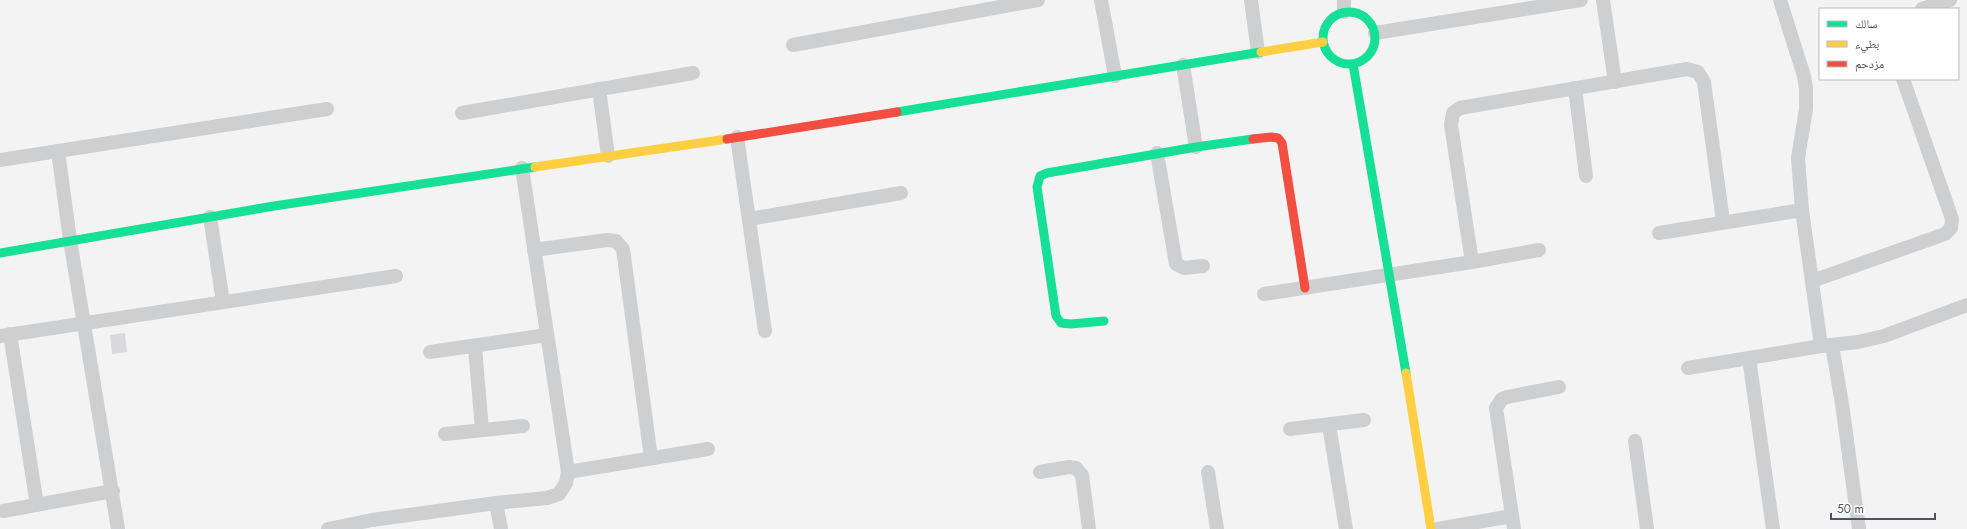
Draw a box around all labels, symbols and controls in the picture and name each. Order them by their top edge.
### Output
legend [1819,8,1959,80]
text: سالك [1855,15,1877,33]
text: بطيء [1855,35,1879,54]
text: مزدحم [1855,55,1884,73]
scale bar [1831,495,1935,521]
text: 50 m [1837,500,1864,518]

